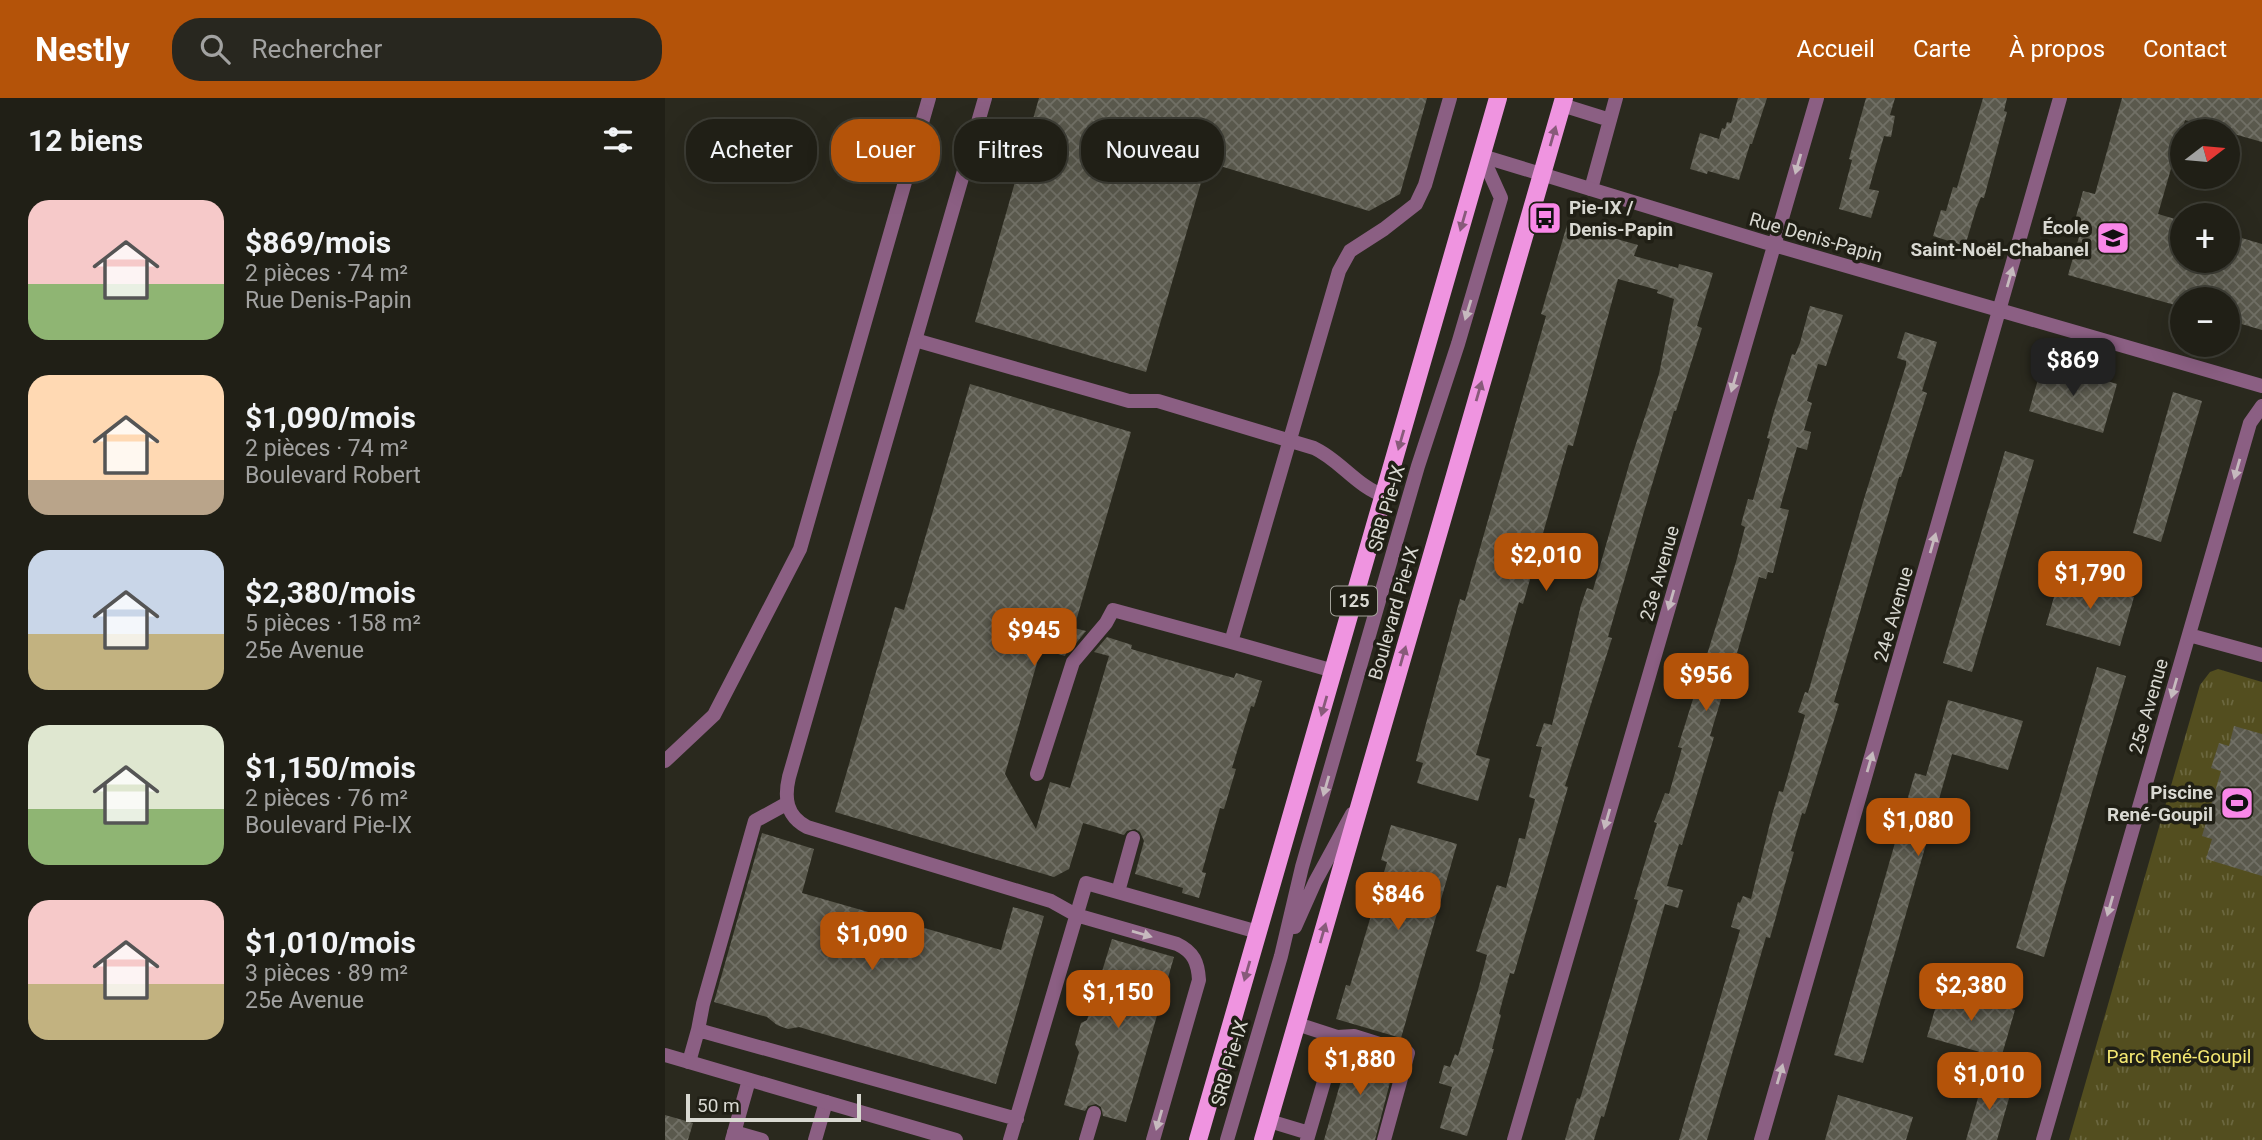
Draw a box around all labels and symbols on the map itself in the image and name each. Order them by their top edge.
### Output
north arrow [2170,119,2240,189]
one-way arrow [1549,125,1559,146]
one-way arrow [1792,153,1803,175]
place label: Pie-IX / Denis-Papin [1569,196,1673,241]
bus stop icon: Pie-IX / Denis-Papin [1526,199,1564,237]
street label: Rue Denis-Papin [1747,207,1885,268]
one-way arrow [1458,211,1468,232]
place label: École Saint-Noël-Chabanel [1911,216,2089,261]
school or university icon: École Saint-Noël-Chabanel [2094,219,2132,257]
one-way arrow [2005,266,2016,288]
one-way arrow [1463,300,1473,321]
pin: $869 [2032,338,2114,398]
one-way arrow [1729,372,1739,393]
one-way arrow [1475,380,1485,401]
one-way arrow [1395,430,1405,451]
one-way arrow [2231,458,2242,480]
street label: SRB Pie-IX [1363,462,1410,554]
street label: 23e Avenue [1635,523,1684,624]
one-way arrow [1929,532,1939,553]
pin: $2,010 [1489,533,1603,593]
street label: Boulevard Pie-IX [1363,544,1424,683]
pin: $1,790 [2033,552,2147,611]
street label: 24e Avenue [1869,564,1918,665]
road number: 125 [1331,587,1377,616]
one-way arrow [1665,590,1675,611]
pin: $945 [993,608,1075,668]
one-way arrow [1398,645,1408,666]
pin: $956 [1665,654,1747,713]
street label: 25e Avenue [2124,656,2173,757]
one-way arrow [2168,677,2178,698]
one-way arrow [1318,696,1328,717]
one-way arrow [1866,751,1876,772]
one-way arrow [1320,776,1330,797]
place label: Piscine René-Goupil [2107,781,2213,826]
sports icon: Piscine René-Goupil [2218,784,2256,822]
pin: $1,080 [1861,798,1975,858]
one-way arrow [1602,809,1612,830]
pin: $846 [1357,872,1439,932]
one-way arrow [2105,896,2115,917]
pin: $1,090 [815,912,929,972]
one-way arrow [1318,922,1328,943]
one-way arrow [1132,930,1153,940]
one-way arrow [1241,961,1251,982]
pin: $2,380 [1914,964,2028,1023]
pin: $1,150 [1061,970,1175,1030]
street label: SRB Pie-IX [1206,1017,1253,1109]
pin: $1,880 [1303,1038,1417,1097]
park label: Parc René-Goupil [2107,1045,2251,1068]
pin: $1,010 [1932,1052,2046,1112]
one-way arrow [1775,1064,1785,1085]
scale bar [686,1091,861,1123]
one-way arrow [1153,1110,1163,1131]

